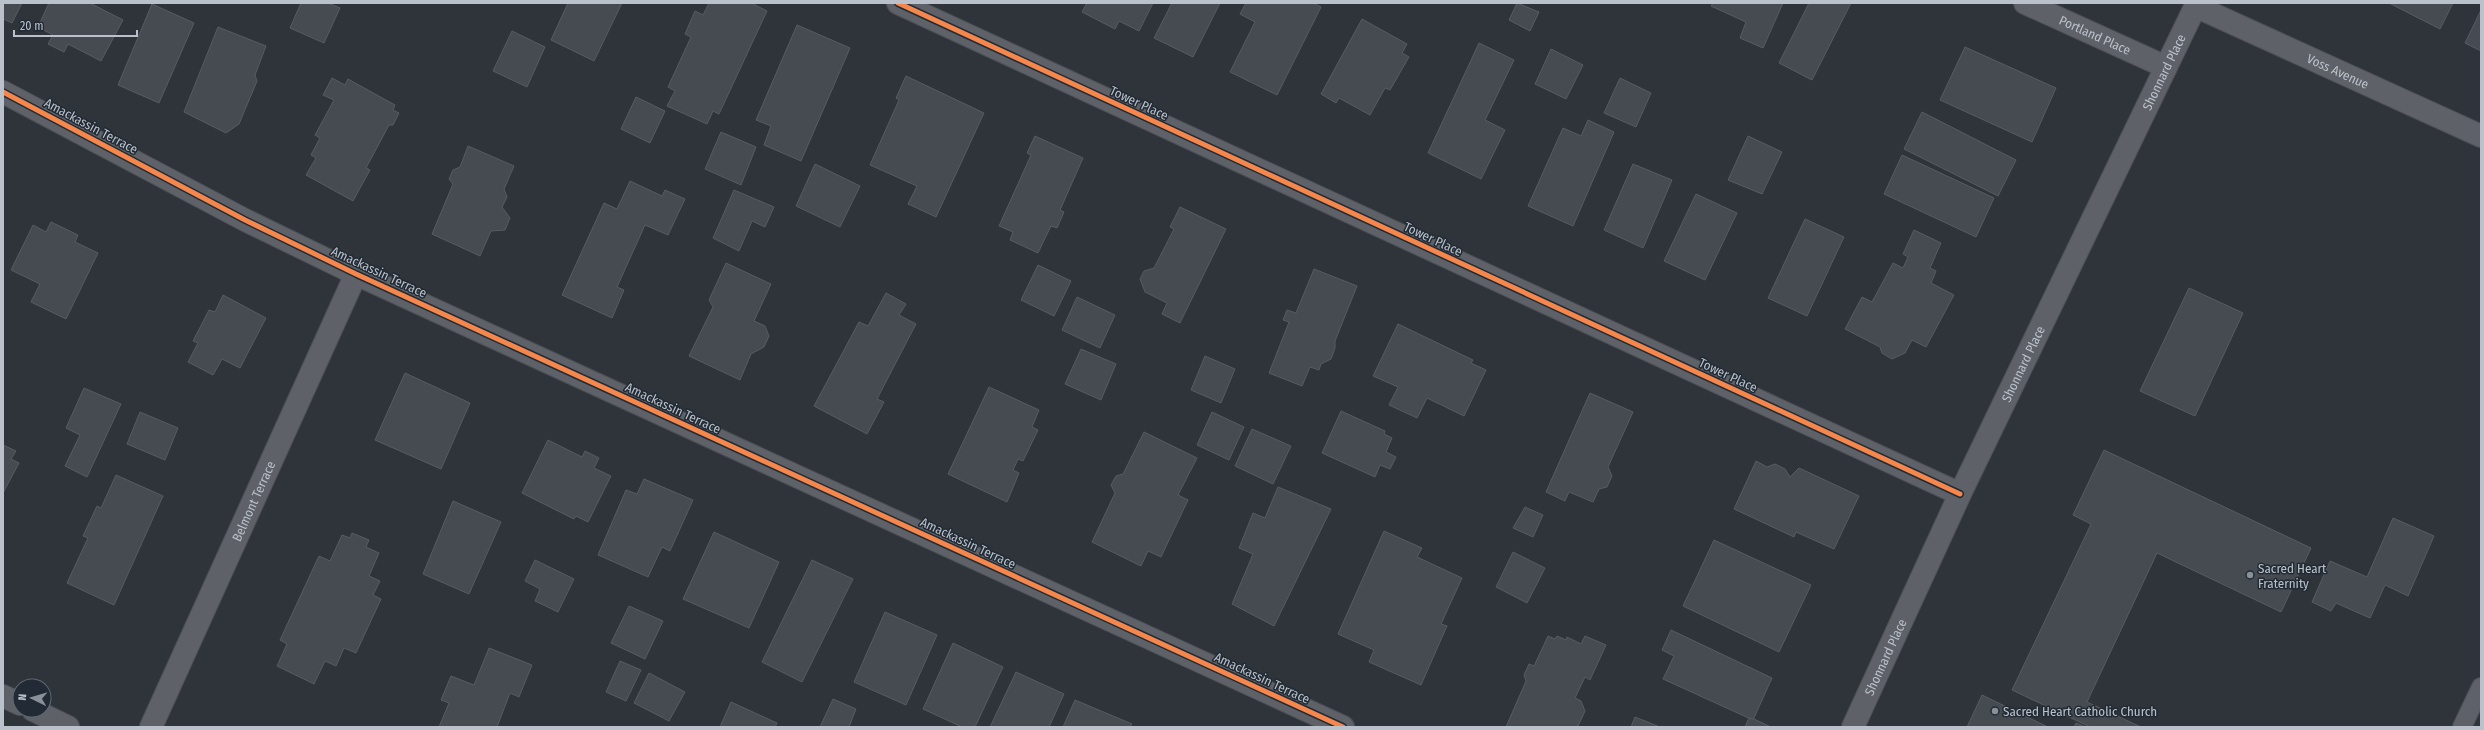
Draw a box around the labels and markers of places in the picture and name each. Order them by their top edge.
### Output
place label: Sacred Heart Fraternity [2258,561,2327,591]
marker: Sacred Heart Fraternity [2245,570,2255,580]
place label: Sacred Heart Catholic Church [2003,704,2157,719]
marker: Sacred Heart Catholic Church [1990,706,2000,716]

